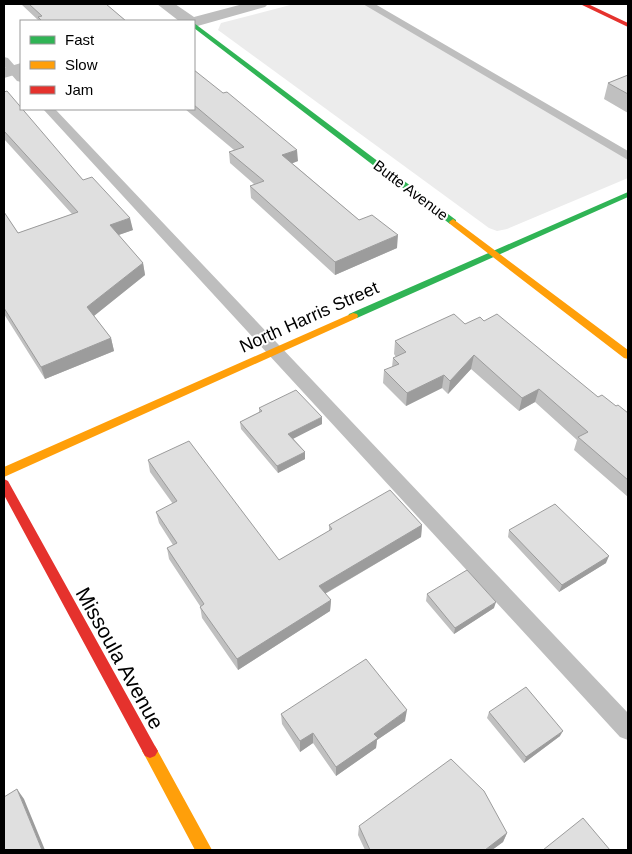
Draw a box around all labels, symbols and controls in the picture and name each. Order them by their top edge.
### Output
legend [20,20,195,110]
text: Fast [65,31,95,48]
text: Slow [65,56,98,73]
text: Jam [65,81,93,98]
street label: Butte Avenue [370,156,452,224]
street label: North Harris Street [236,277,382,357]
street label: Missoula Avenue [72,583,168,733]

